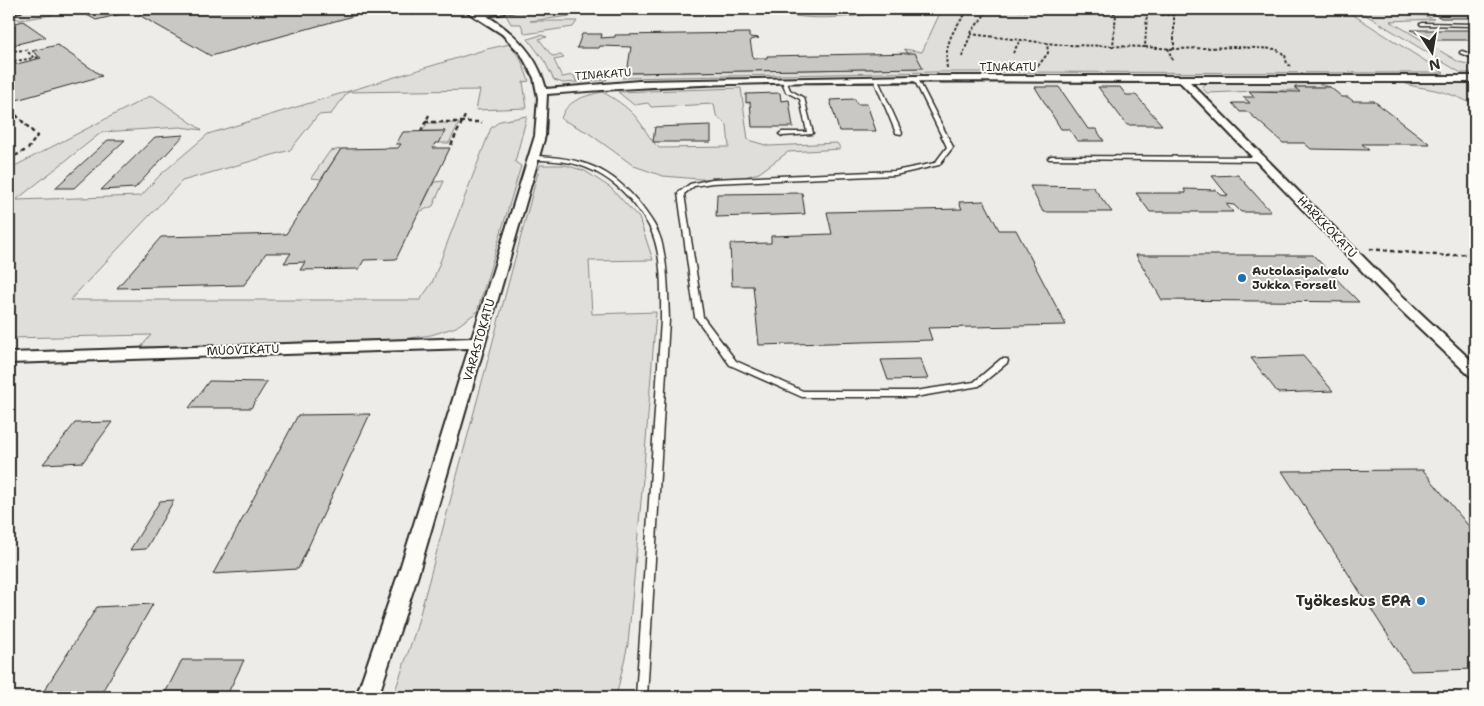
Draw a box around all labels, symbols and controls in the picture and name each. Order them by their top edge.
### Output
north arrow [1406,28,1456,78]
text: N [1427,55,1442,75]
street label: TINAKATU [980,60,1036,75]
street label: TINAKATU [574,65,632,84]
street label: HARKKOKATU [1294,193,1360,261]
place label: Autolasipalvelu Jukka Forsell [1252,263,1349,293]
marker: Autolasipalvelu Jukka Forsell [1236,272,1248,284]
street label: VARASTOKATU [460,297,498,383]
street label: MUOVIKATU [206,341,280,359]
place label: Työkeskus EPA [1296,591,1411,611]
marker: Työkeskus EPA [1415,595,1427,607]

